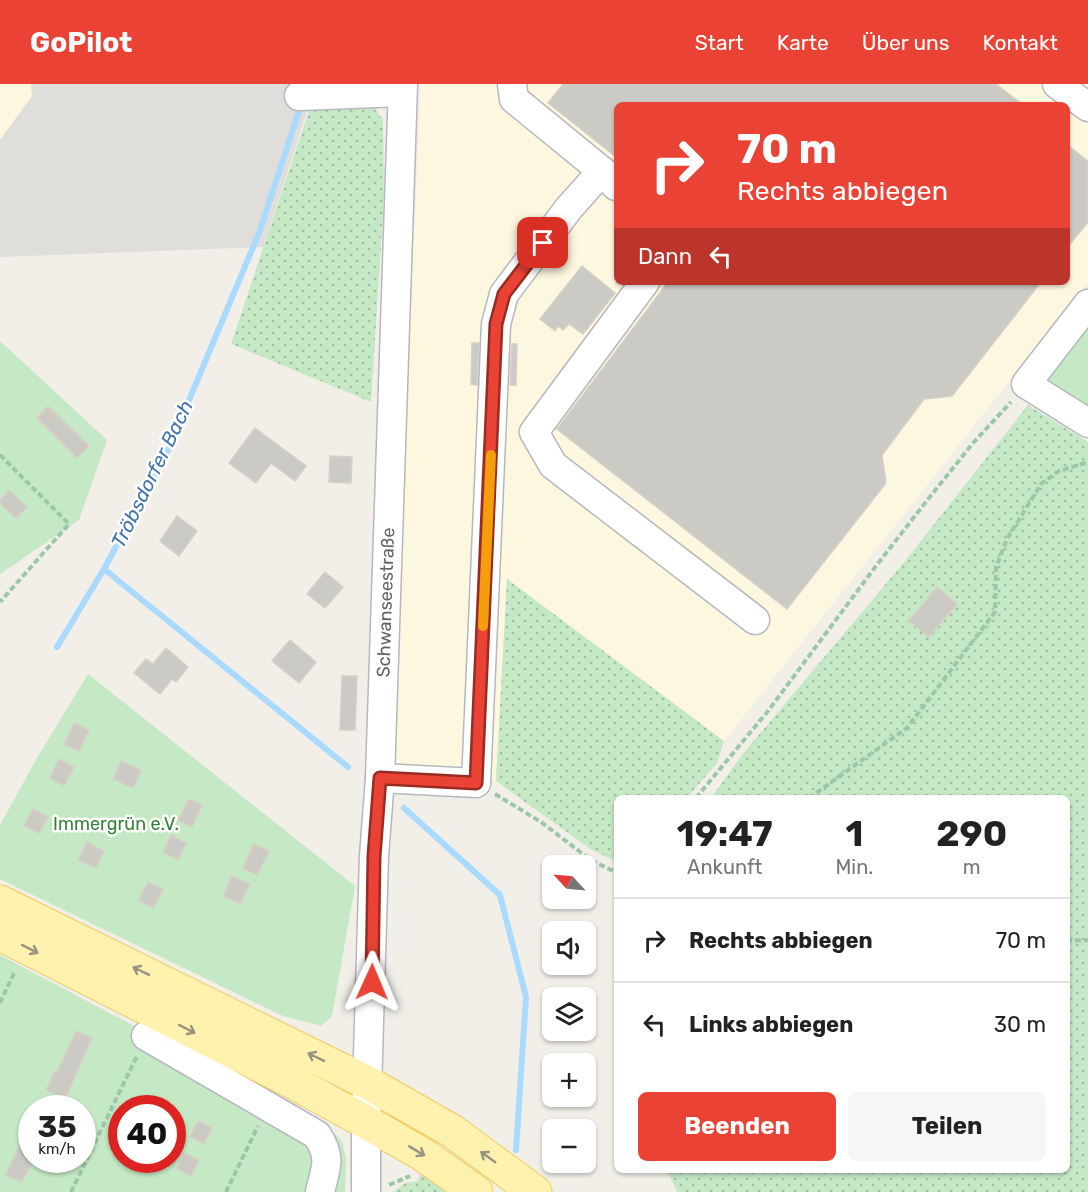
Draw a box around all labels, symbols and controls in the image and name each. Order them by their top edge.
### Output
text: GoPilot [30,26,132,59]
text: Start [695,30,744,55]
text: Karte [777,30,829,55]
text: Über uns [862,30,950,55]
text: Kontakt [983,30,1058,55]
text: 70 m [737,124,837,174]
icon: right [638,126,716,204]
text: Rechts abbiegen [737,175,948,207]
pin [517,217,568,268]
icon: arrive [526,226,559,259]
icon: left [704,240,737,273]
text: Dann [638,243,692,270]
water label: Tröbsdorfer Bach [106,396,198,552]
street label: Schwanseestraße [372,527,399,678]
text: 19:47 [677,812,773,855]
text: 1 [845,812,863,855]
text: 290 [936,812,1007,855]
park label: Immergrün e.V. [53,813,179,835]
north arrow [542,855,596,909]
map controls [542,855,596,1173]
text: Ankunft [687,855,762,879]
text: Min. [835,855,873,879]
text: m [963,855,981,879]
button: sound [542,921,596,975]
icon: right [638,924,671,957]
text: Rechts abbiegen [689,927,873,954]
text: 70 m [996,927,1046,954]
one-way arrow [21,944,39,956]
position arrow [340,950,404,1014]
one-way arrow [132,964,150,976]
button: layers [542,987,596,1041]
icon: left [638,1008,671,1041]
text: Links abbiegen [689,1011,853,1038]
text: 30 m [994,1011,1046,1038]
one-way arrow [178,1023,196,1035]
one-way arrow [307,1050,325,1062]
button: + [542,1053,596,1107]
button: Beenden [638,1092,836,1161]
button: Teilen [848,1092,1046,1161]
speed limit sign: 40 [108,1095,186,1173]
text: 35 [37,1109,77,1145]
button: − [542,1119,596,1173]
text: km/h [38,1140,76,1158]
one-way arrow [408,1145,425,1158]
one-way arrow [481,1151,497,1163]

